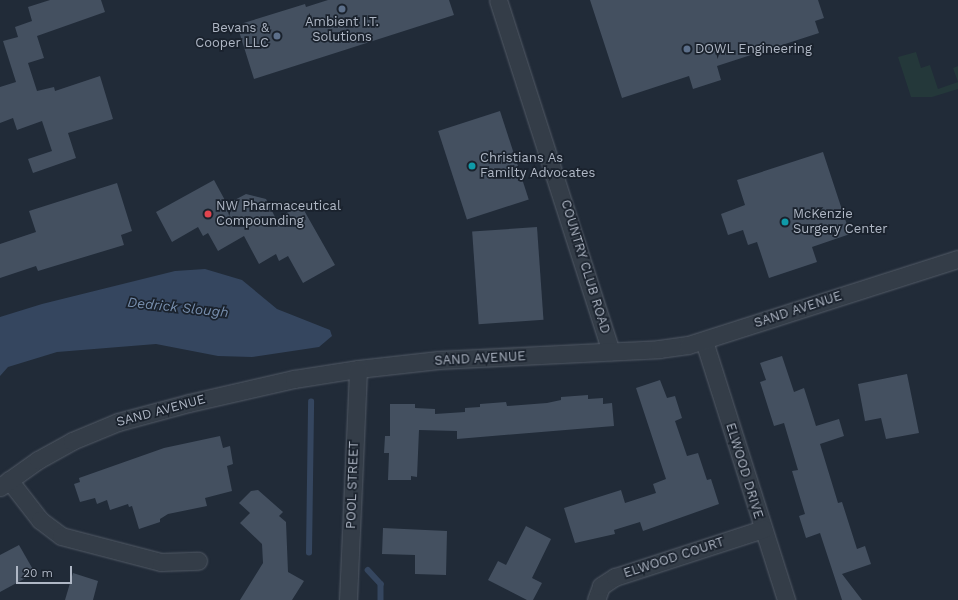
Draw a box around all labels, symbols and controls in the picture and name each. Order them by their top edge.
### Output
marker: Ambient I.T. Solutions [337,4,347,14]
place label: Ambient I.T. Solutions [305,15,379,46]
place label: Bevans & Cooper LLC [195,21,269,52]
marker: Bevans & Cooper LLC [272,31,282,41]
place label: DOWL Engineering [695,41,812,57]
marker: DOWL Engineering [682,44,692,54]
place label: Christians As Familty Advocates [480,151,596,182]
marker: Christians As Familty Advocates [467,161,477,171]
street label: COUNTRY CLUB ROAD [557,198,613,336]
place label: NW Pharmaceutical Compounding [216,199,341,230]
place label: McKenzie Surgery Center [793,207,888,238]
marker: NW Pharmaceutical Compounding [203,209,213,219]
marker: McKenzie Surgery Center [780,217,790,227]
street label: SAND AVENUE [752,288,844,332]
water label: Dedrick Slough [126,293,230,321]
street label: SAND AVENUE [434,349,526,369]
street label: SAND AVENUE [115,392,207,430]
street label: ELWOOD DRIVE [722,421,766,521]
street label: POOL STREET [344,441,362,529]
street label: ELWOOD COURT [622,534,726,582]
scale bar [18,558,74,584]
text: 20 m [23,566,53,580]

